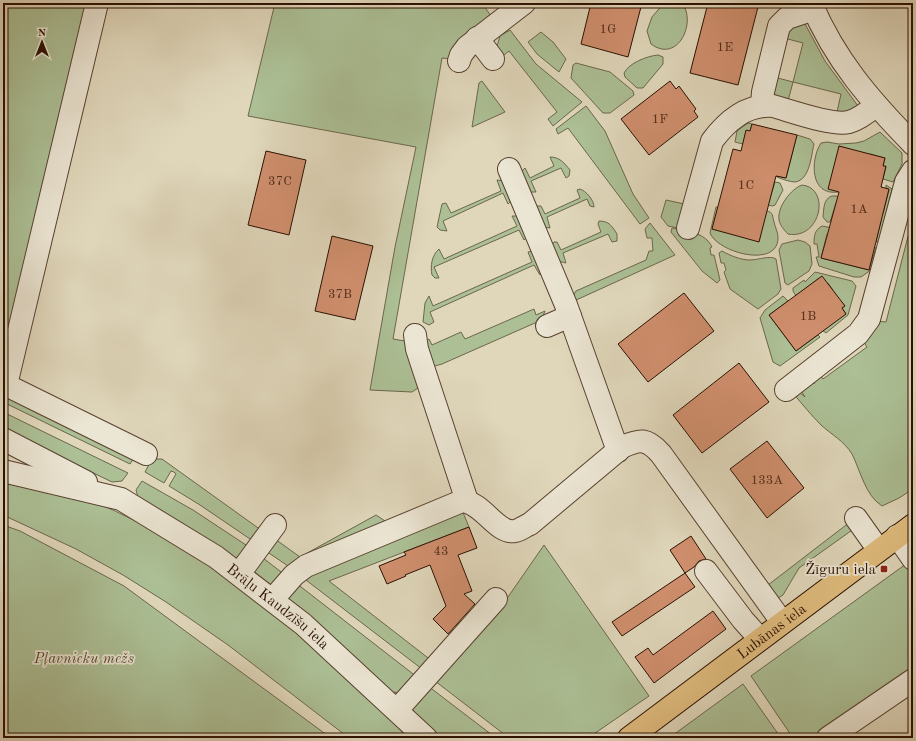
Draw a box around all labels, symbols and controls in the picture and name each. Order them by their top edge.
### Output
north arrow [22,22,62,62]
house number: 1G [600,23,616,36]
text: N [38,28,47,39]
house number: 1E [717,41,733,54]
house number: 1F [652,113,668,126]
house number: 37C [268,175,292,188]
house number: 1C [738,179,754,192]
house number: 1A [850,203,868,216]
house number: 37B [328,288,352,301]
house number: 1B [800,310,816,323]
house number: 133A [751,474,783,487]
house number: 43 [433,545,449,558]
place label: Žīguru iela [805,560,877,578]
street label: Brāļu Kaudzīšu iela [223,562,332,653]
marker: Žīguru iela [879,564,889,574]
street label: Lubānas iela [735,601,810,663]
park label: Pļavnieku mežs [33,652,134,667]

